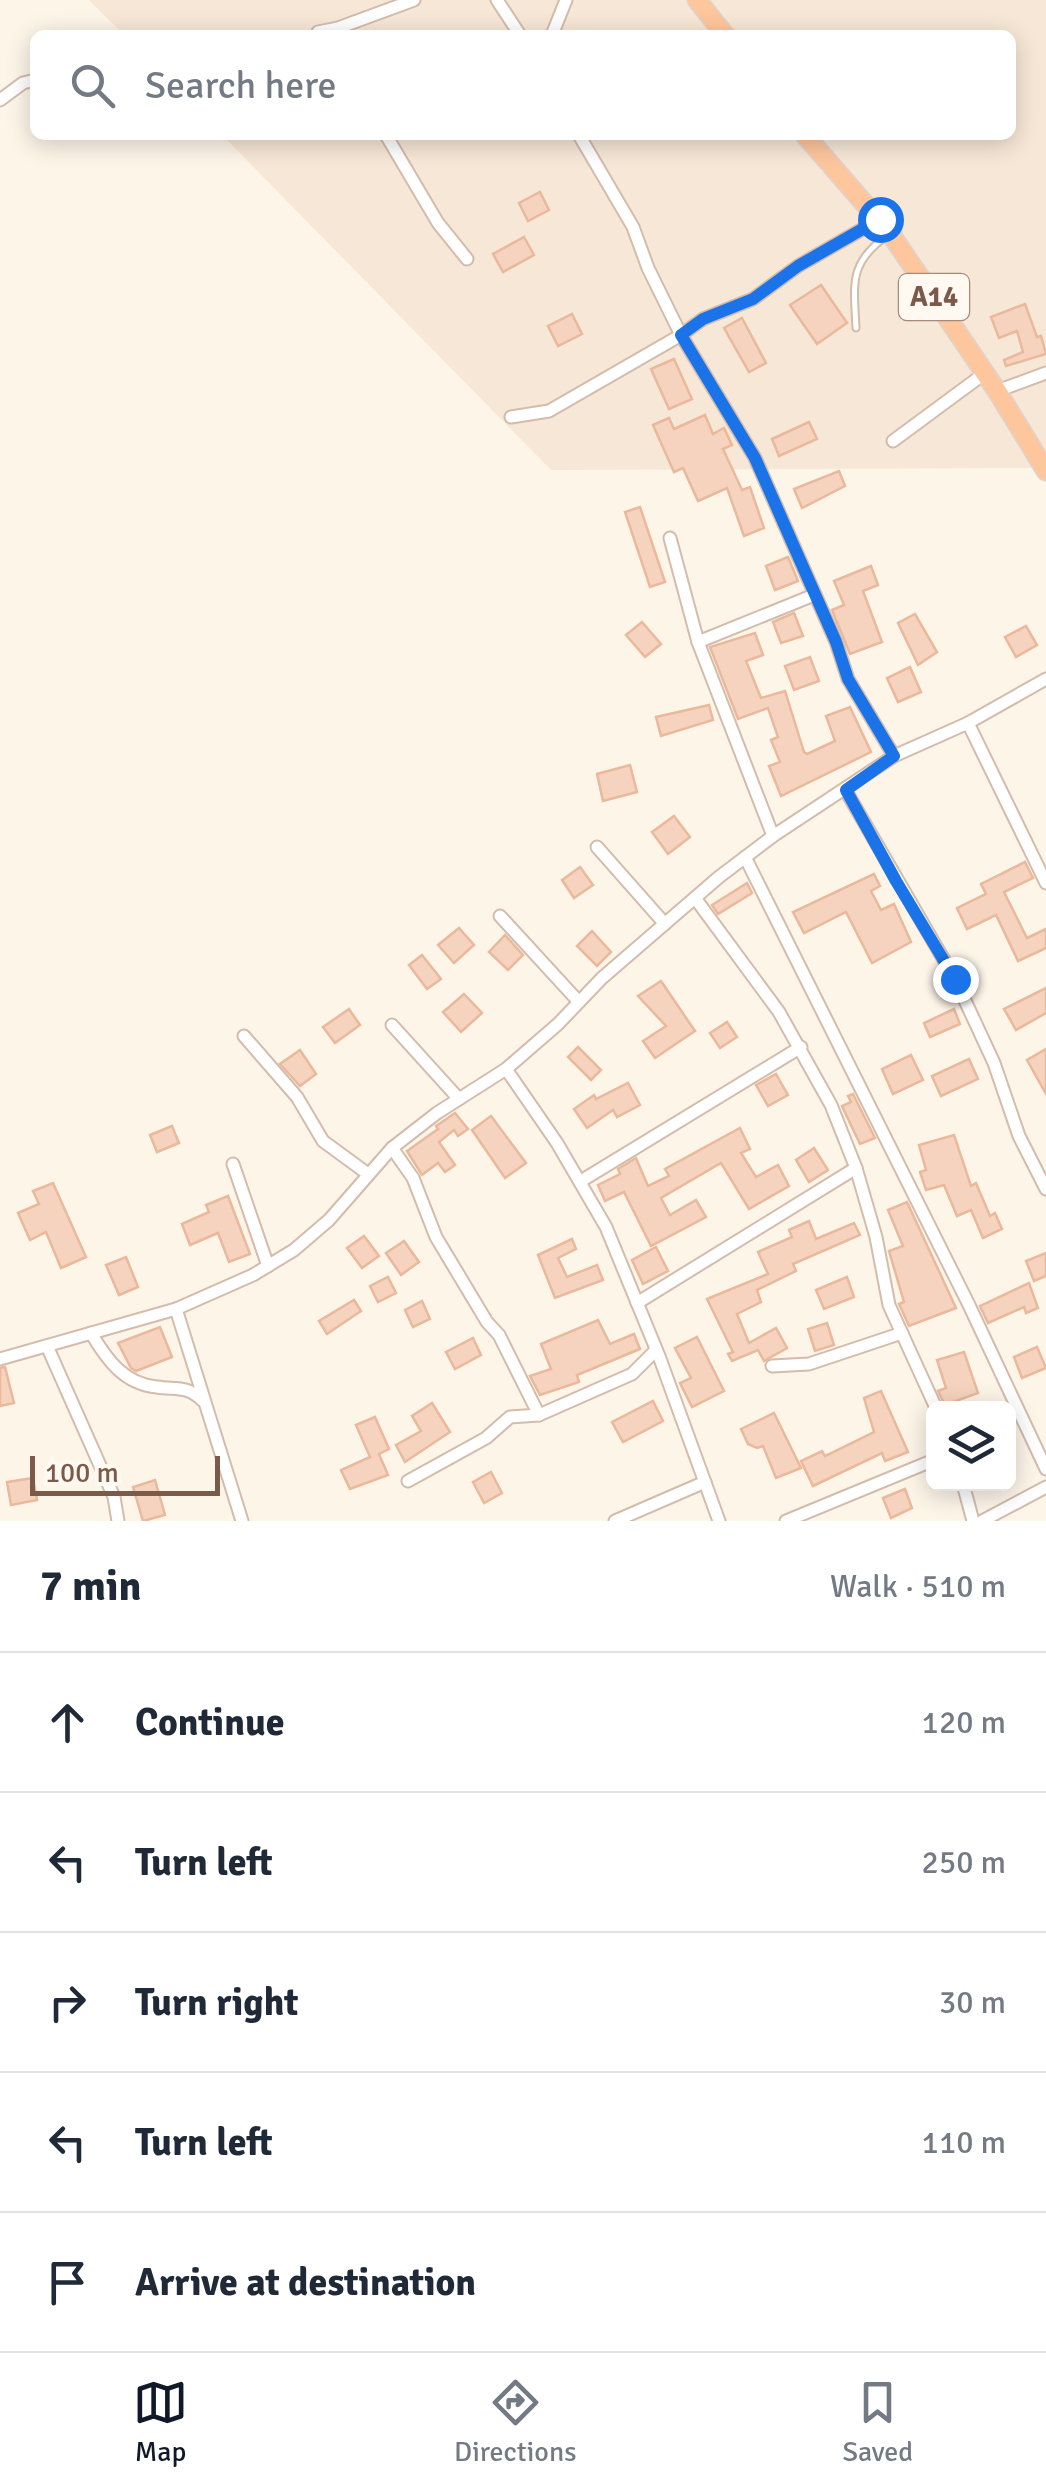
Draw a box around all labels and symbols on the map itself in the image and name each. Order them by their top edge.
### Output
route start [858,197,904,243]
road number: A14 [899,274,969,320]
route end [933,957,979,1003]
scale bar [30,1451,220,1496]

